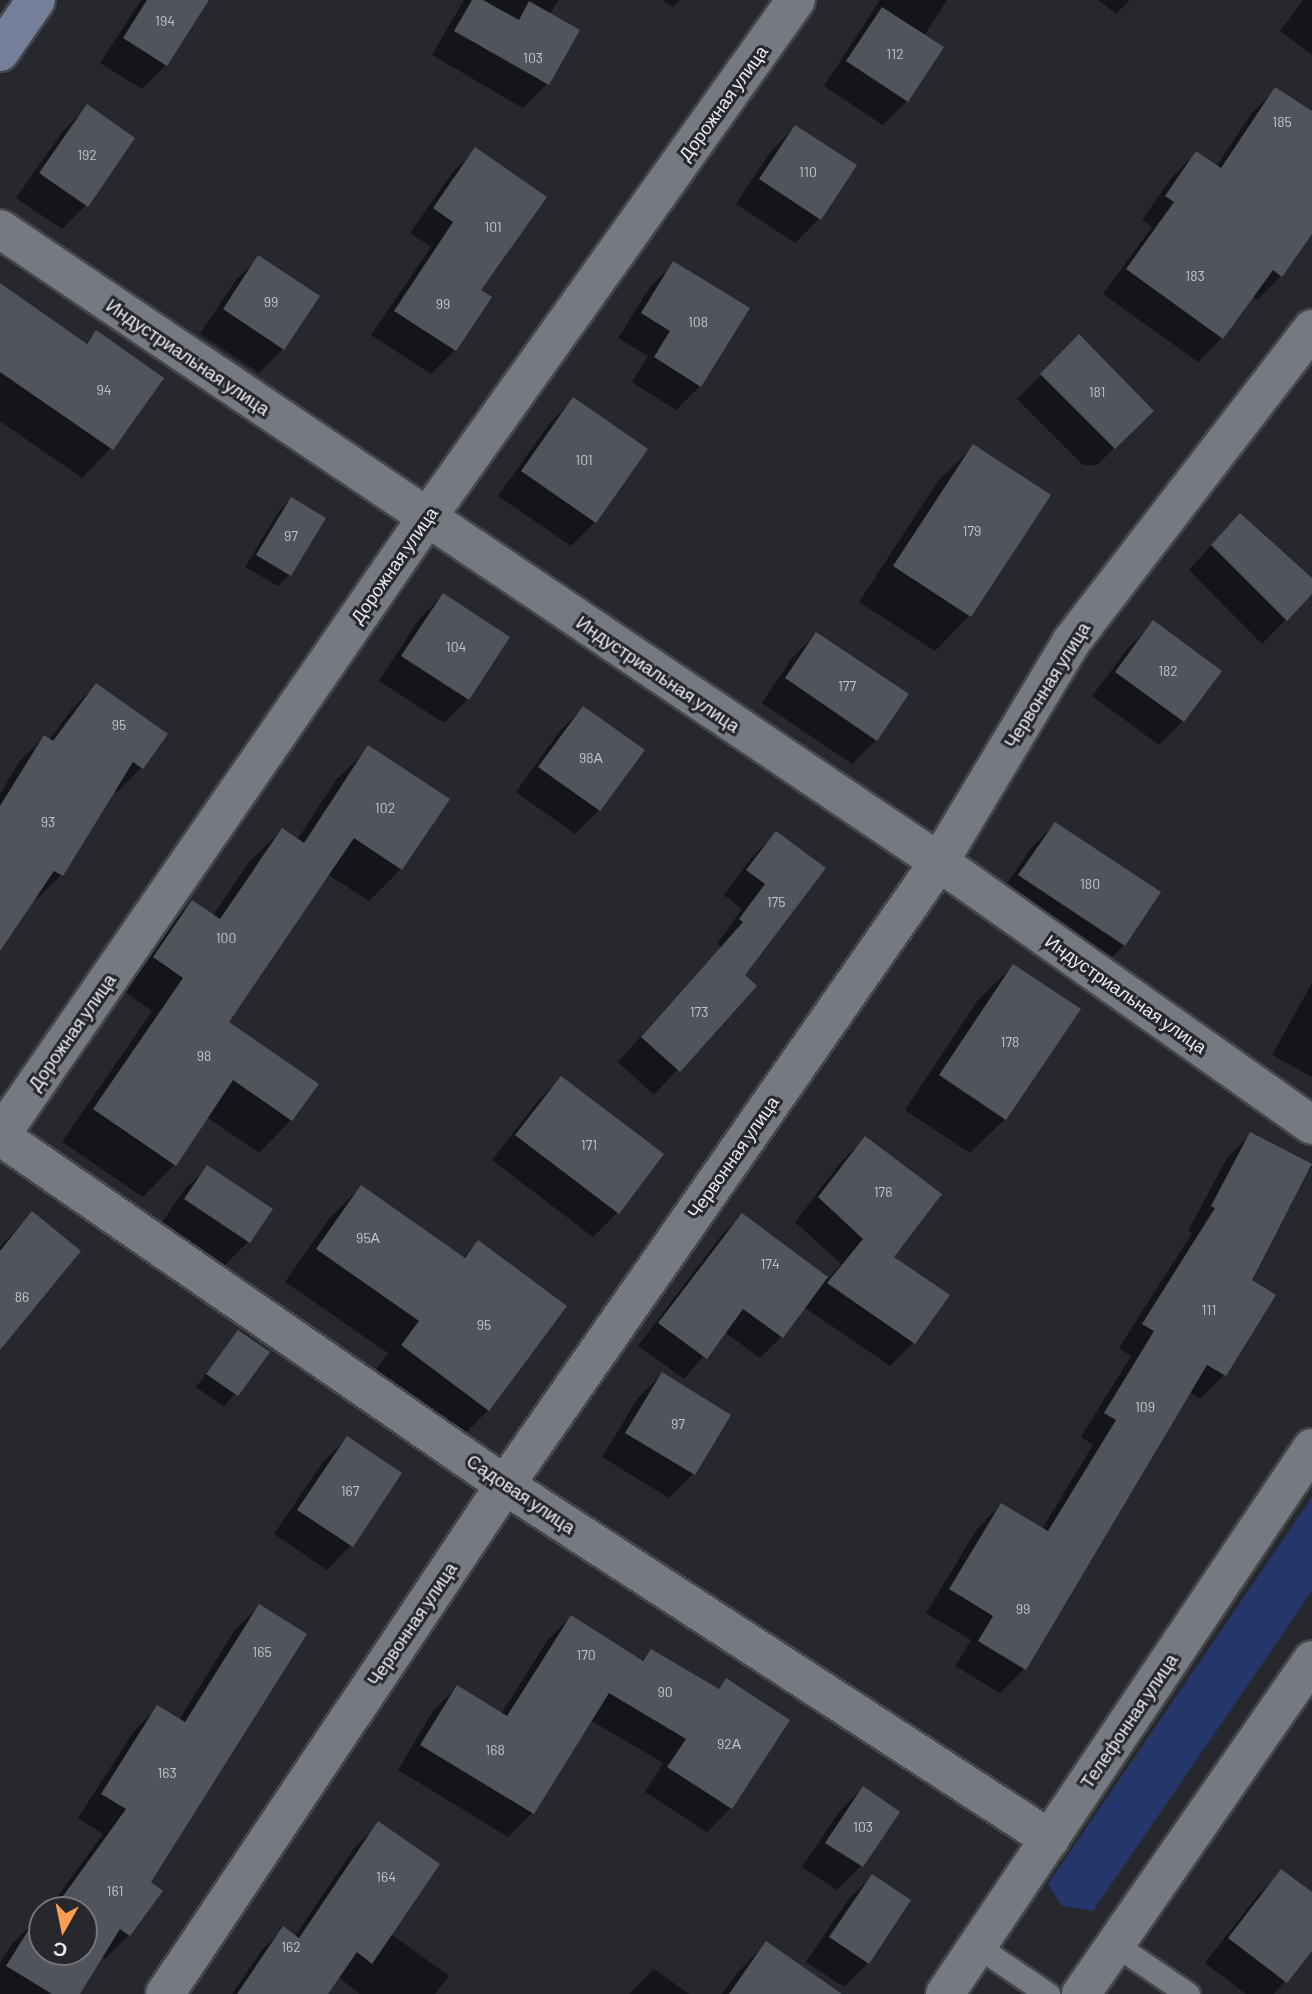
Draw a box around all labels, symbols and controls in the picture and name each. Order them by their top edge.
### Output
house number: 194 [155,13,175,29]
street label: Дорожная улица [674,41,772,165]
house number: 112 [886,46,904,62]
house number: 103 [523,50,543,66]
house number: 185 [1272,114,1292,130]
house number: 192 [77,147,97,163]
house number: 110 [799,164,817,180]
house number: 101 [484,219,502,235]
house number: 183 [1185,268,1205,284]
street label: Индустриальная улица [102,294,274,420]
house number: 99 [264,294,278,310]
house number: 99 [436,296,450,312]
house number: 108 [688,314,708,330]
house number: 94 [96,382,112,398]
house number: 181 [1089,384,1105,400]
house number: 101 [575,452,593,468]
street label: Дорожная улица [346,503,442,627]
house number: 179 [963,523,981,539]
house number: 97 [284,528,298,544]
street label: Индустриальная улица [572,611,744,737]
street label: Червонная улица [1000,618,1094,752]
house number: 104 [446,639,466,655]
house number: 182 [1158,663,1178,679]
house number: 177 [838,678,856,694]
house number: 95 [112,717,126,733]
house number: 98А [579,750,603,766]
house number: 102 [375,800,395,816]
house number: 93 [41,814,55,830]
house number: 180 [1080,876,1100,892]
house number: 175 [767,894,785,910]
house number: 100 [216,930,236,946]
street label: Индустриальная улица [1041,930,1211,1058]
street label: Дорожная улица [24,970,120,1094]
house number: 173 [690,1004,708,1020]
house number: 178 [1001,1034,1019,1050]
house number: 98 [197,1048,211,1064]
street label: Червонная улица [683,1092,783,1222]
house number: 171 [581,1137,597,1153]
house number: 176 [874,1184,892,1200]
house number: 95А [356,1230,380,1246]
house number: 174 [760,1256,780,1272]
house number: 86 [15,1289,29,1305]
house number: 111 [1202,1302,1216,1318]
house number: 95 [477,1317,491,1333]
house number: 109 [1135,1399,1155,1415]
house number: 97 [671,1416,685,1432]
street label: Садовая улица [463,1450,579,1538]
house number: 167 [341,1483,359,1499]
street label: Червонная улица [363,1558,461,1690]
house number: 99 [1016,1601,1030,1617]
house number: 165 [252,1644,272,1660]
house number: 170 [576,1647,596,1663]
street label: Телефонная улица [1076,1650,1182,1792]
house number: 90 [657,1684,673,1700]
house number: 92А [717,1736,741,1752]
house number: 168 [485,1742,505,1758]
house number: 163 [157,1765,177,1781]
house number: 103 [853,1819,873,1835]
house number: 164 [376,1869,396,1885]
house number: 161 [107,1883,123,1899]
north arrow [28,1896,98,1966]
text: С [51,1938,69,1963]
house number: 162 [281,1939,301,1955]

